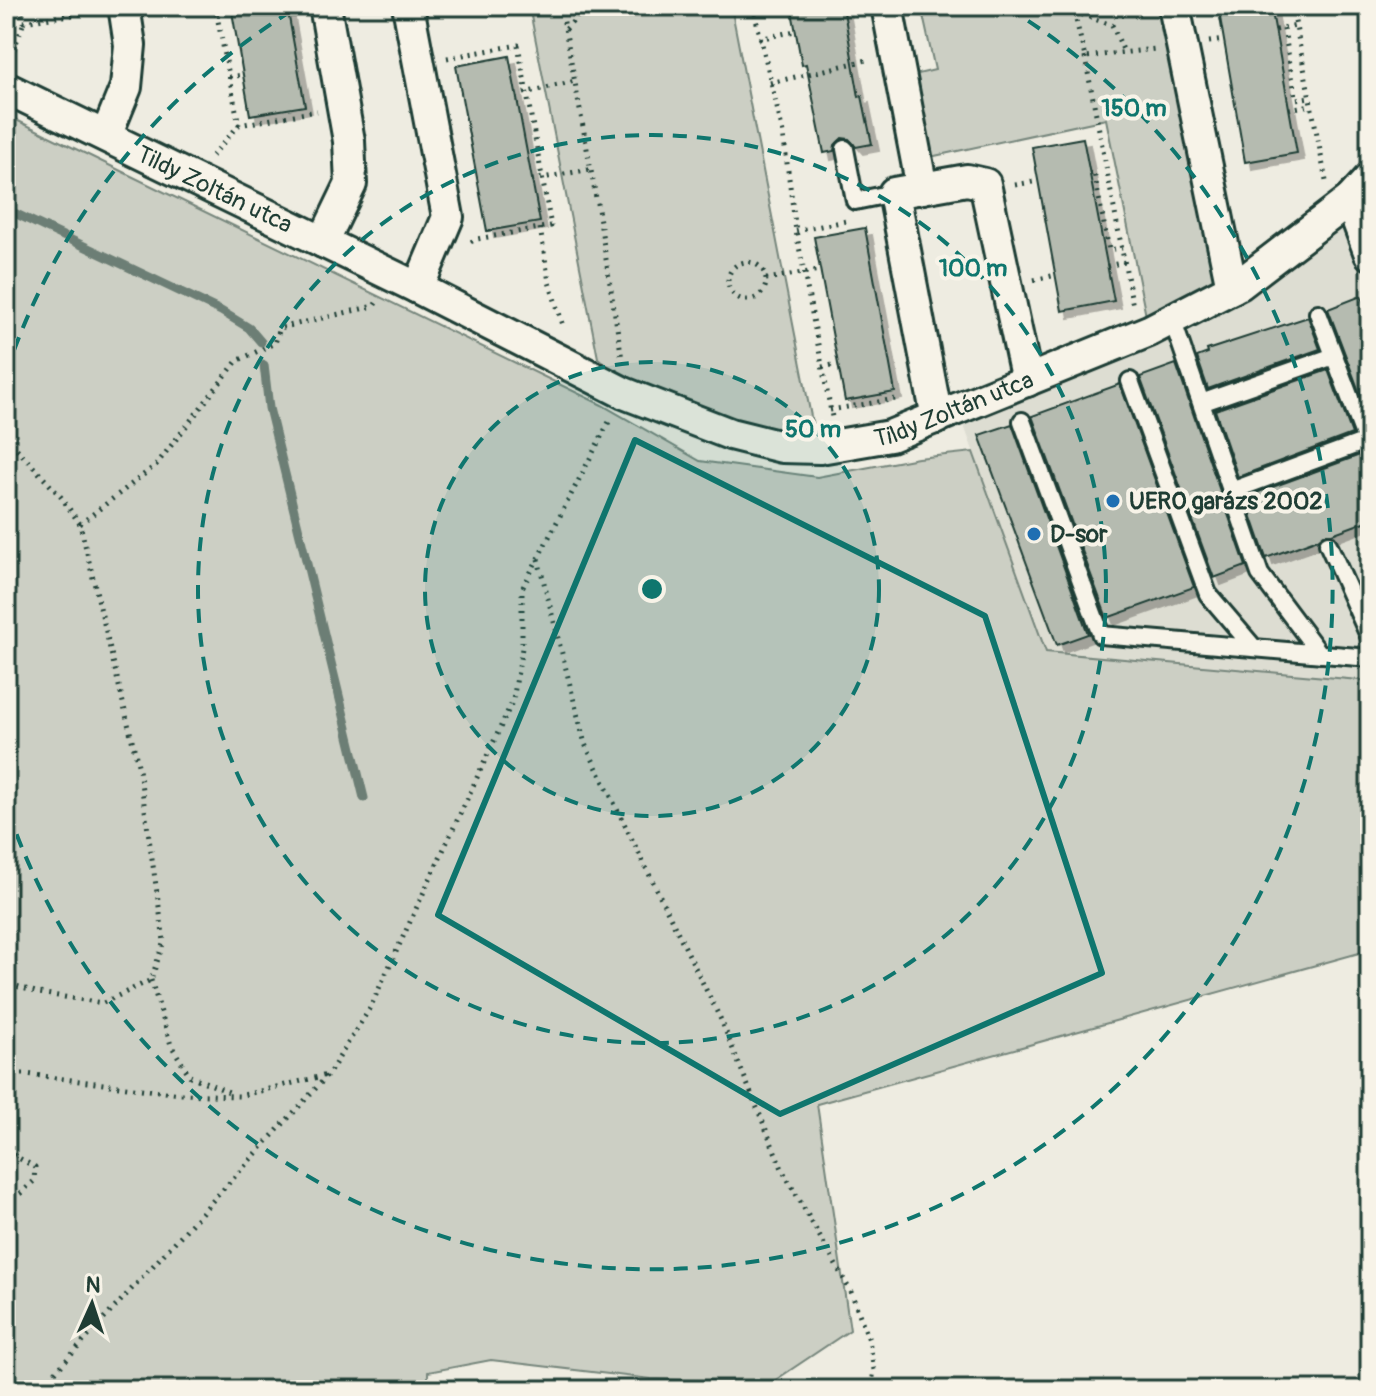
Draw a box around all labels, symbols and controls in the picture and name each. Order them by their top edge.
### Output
text: 150 m [1101,94,1167,123]
street label: Tildy Zoltán utca [132,140,297,240]
text: 100 m [939,254,1007,283]
street label: Tildy Zoltán utca [872,365,1038,454]
text: 50 m [785,415,841,444]
place label: UERO garázs 2002 [1129,487,1323,516]
marker: UERO garázs 2002 [1104,492,1122,510]
place label: D-sor [1050,520,1108,549]
marker: D-sor [1025,525,1043,543]
centre of rings [638,575,666,603]
north arrow [52,1264,132,1344]
text: N [85,1271,101,1299]

